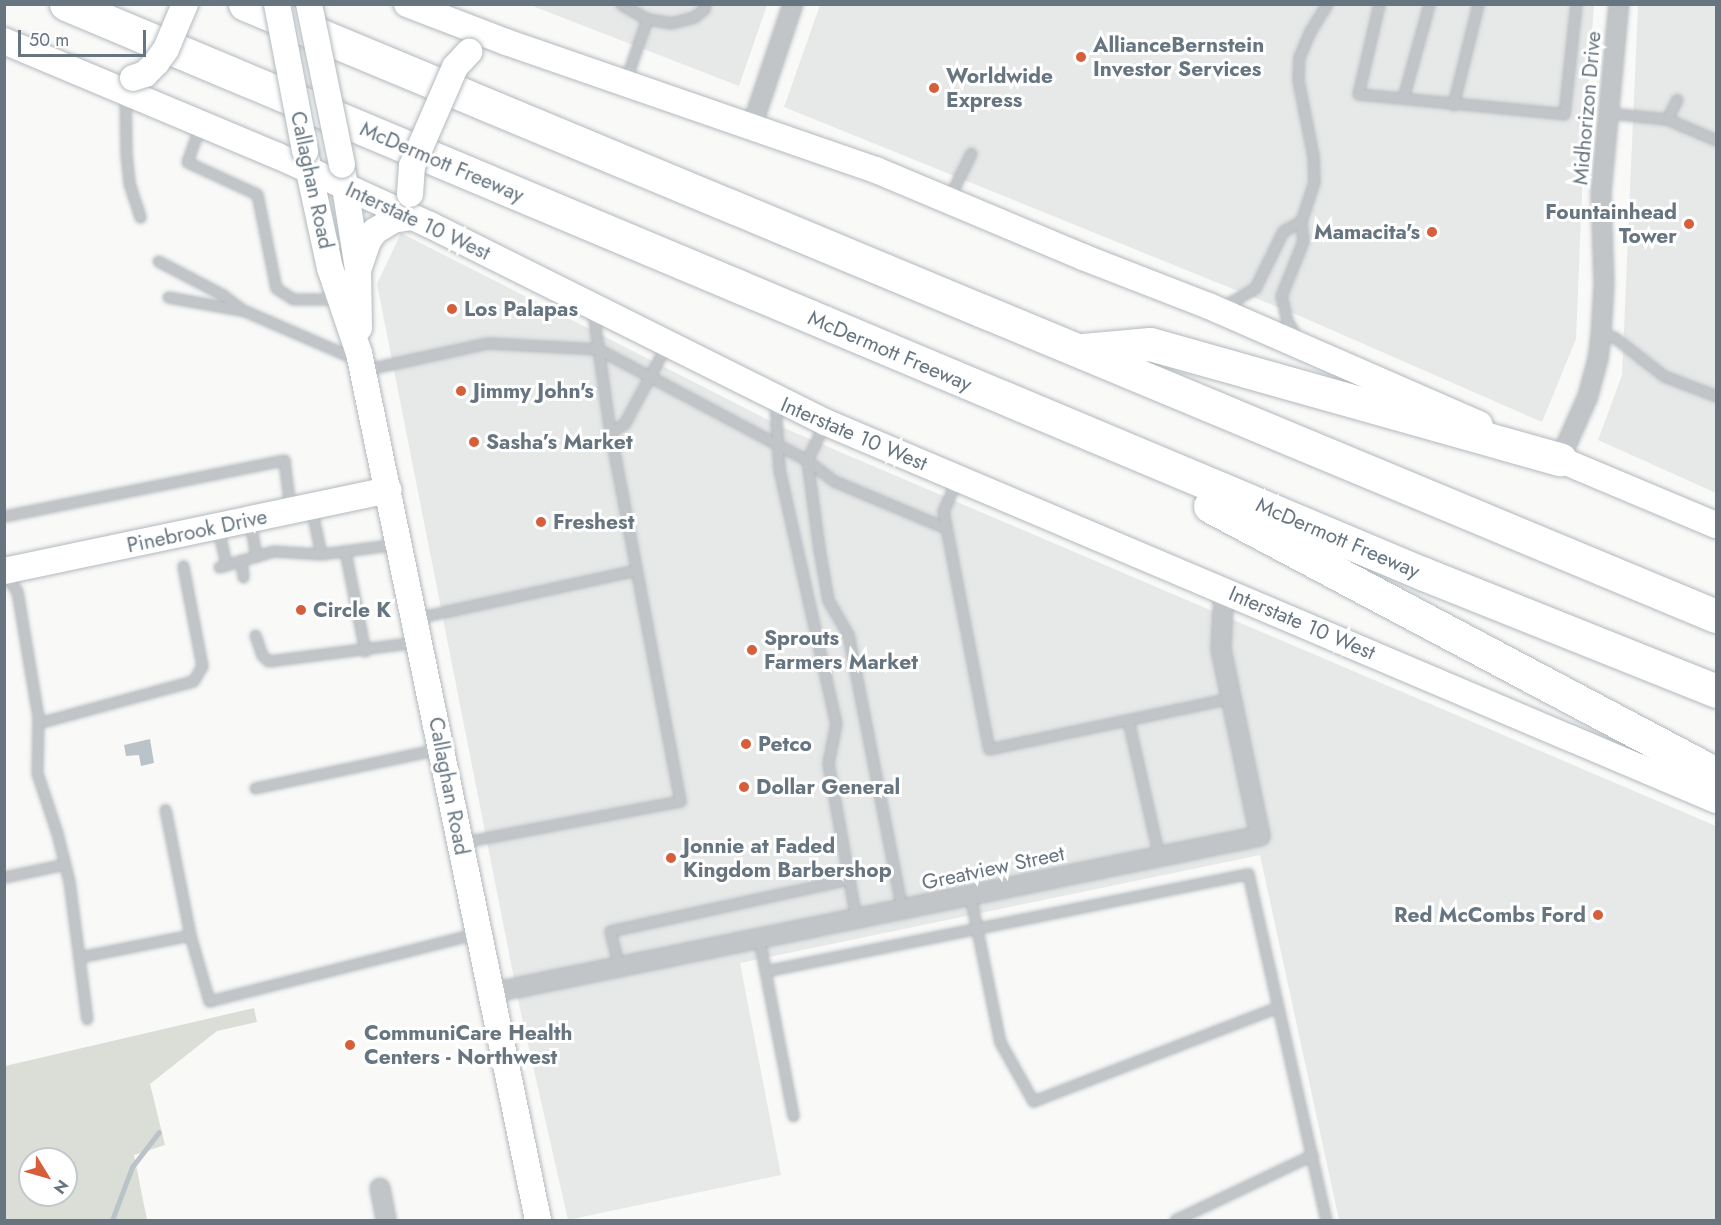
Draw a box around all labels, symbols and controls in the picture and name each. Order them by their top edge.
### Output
scale bar [21,18,148,56]
text: 50 m [29,27,69,53]
street label: Midhorizon Drive [1568,30,1606,186]
place label: AllianceBernstein Investor Services [1093,32,1264,82]
marker: AllianceBernstein Investor Services [1074,50,1088,64]
place label: Worldwide Express [946,63,1053,113]
marker: Worldwide Express [927,81,941,95]
street label: Callaghan Road [285,109,339,251]
street label: McDermott Freeway [356,116,528,208]
street label: Interstate 10 West [342,176,494,266]
place label: Fountainhead Tower [1545,199,1677,249]
marker: Fountainhead Tower [1682,217,1696,231]
place label: Mamacita's [1314,219,1420,245]
marker: Mamacita's [1425,225,1439,239]
place label: Los Palapas [464,296,578,322]
marker: Los Palapas [445,302,459,316]
street label: McDermott Freeway [804,305,976,397]
place label: Jimmy John's [473,378,594,404]
marker: Jimmy John's [454,384,468,398]
street label: Interstate 10 West [777,392,931,476]
place label: Sasha’s Market [486,429,633,455]
marker: Sasha’s Market [467,435,481,449]
street label: McDermott Freeway [1252,492,1424,584]
street label: Pinebrook Drive [125,504,269,558]
place label: Freshest [553,509,634,535]
marker: Freshest [534,515,548,529]
street label: Interstate 10 West [1225,581,1379,665]
place label: Circle K [313,597,391,623]
marker: Circle K [294,603,308,617]
place label: Sprouts Farmers Market [764,625,918,675]
marker: Sprouts Farmers Market [745,643,759,657]
street label: Callaghan Road [423,715,475,857]
place label: Petco [758,731,812,757]
marker: Petco [739,737,753,751]
place label: Dollar General [756,774,900,800]
marker: Dollar General [737,780,751,794]
place label: Jonnie at Faded Kingdom Barbershop [683,833,892,883]
street label: Greatview Street [919,841,1067,895]
marker: Jonnie at Faded Kingdom Barbershop [664,851,678,865]
place label: Red McCombs Ford [1394,902,1586,928]
marker: Red McCombs Ford [1591,908,1605,922]
place label: CommuniCare Health Centers - Northwest [364,1020,572,1070]
marker: CommuniCare Health Centers - Northwest [341,1036,359,1054]
north arrow [18,1147,78,1207]
text: N [48,1175,74,1199]

